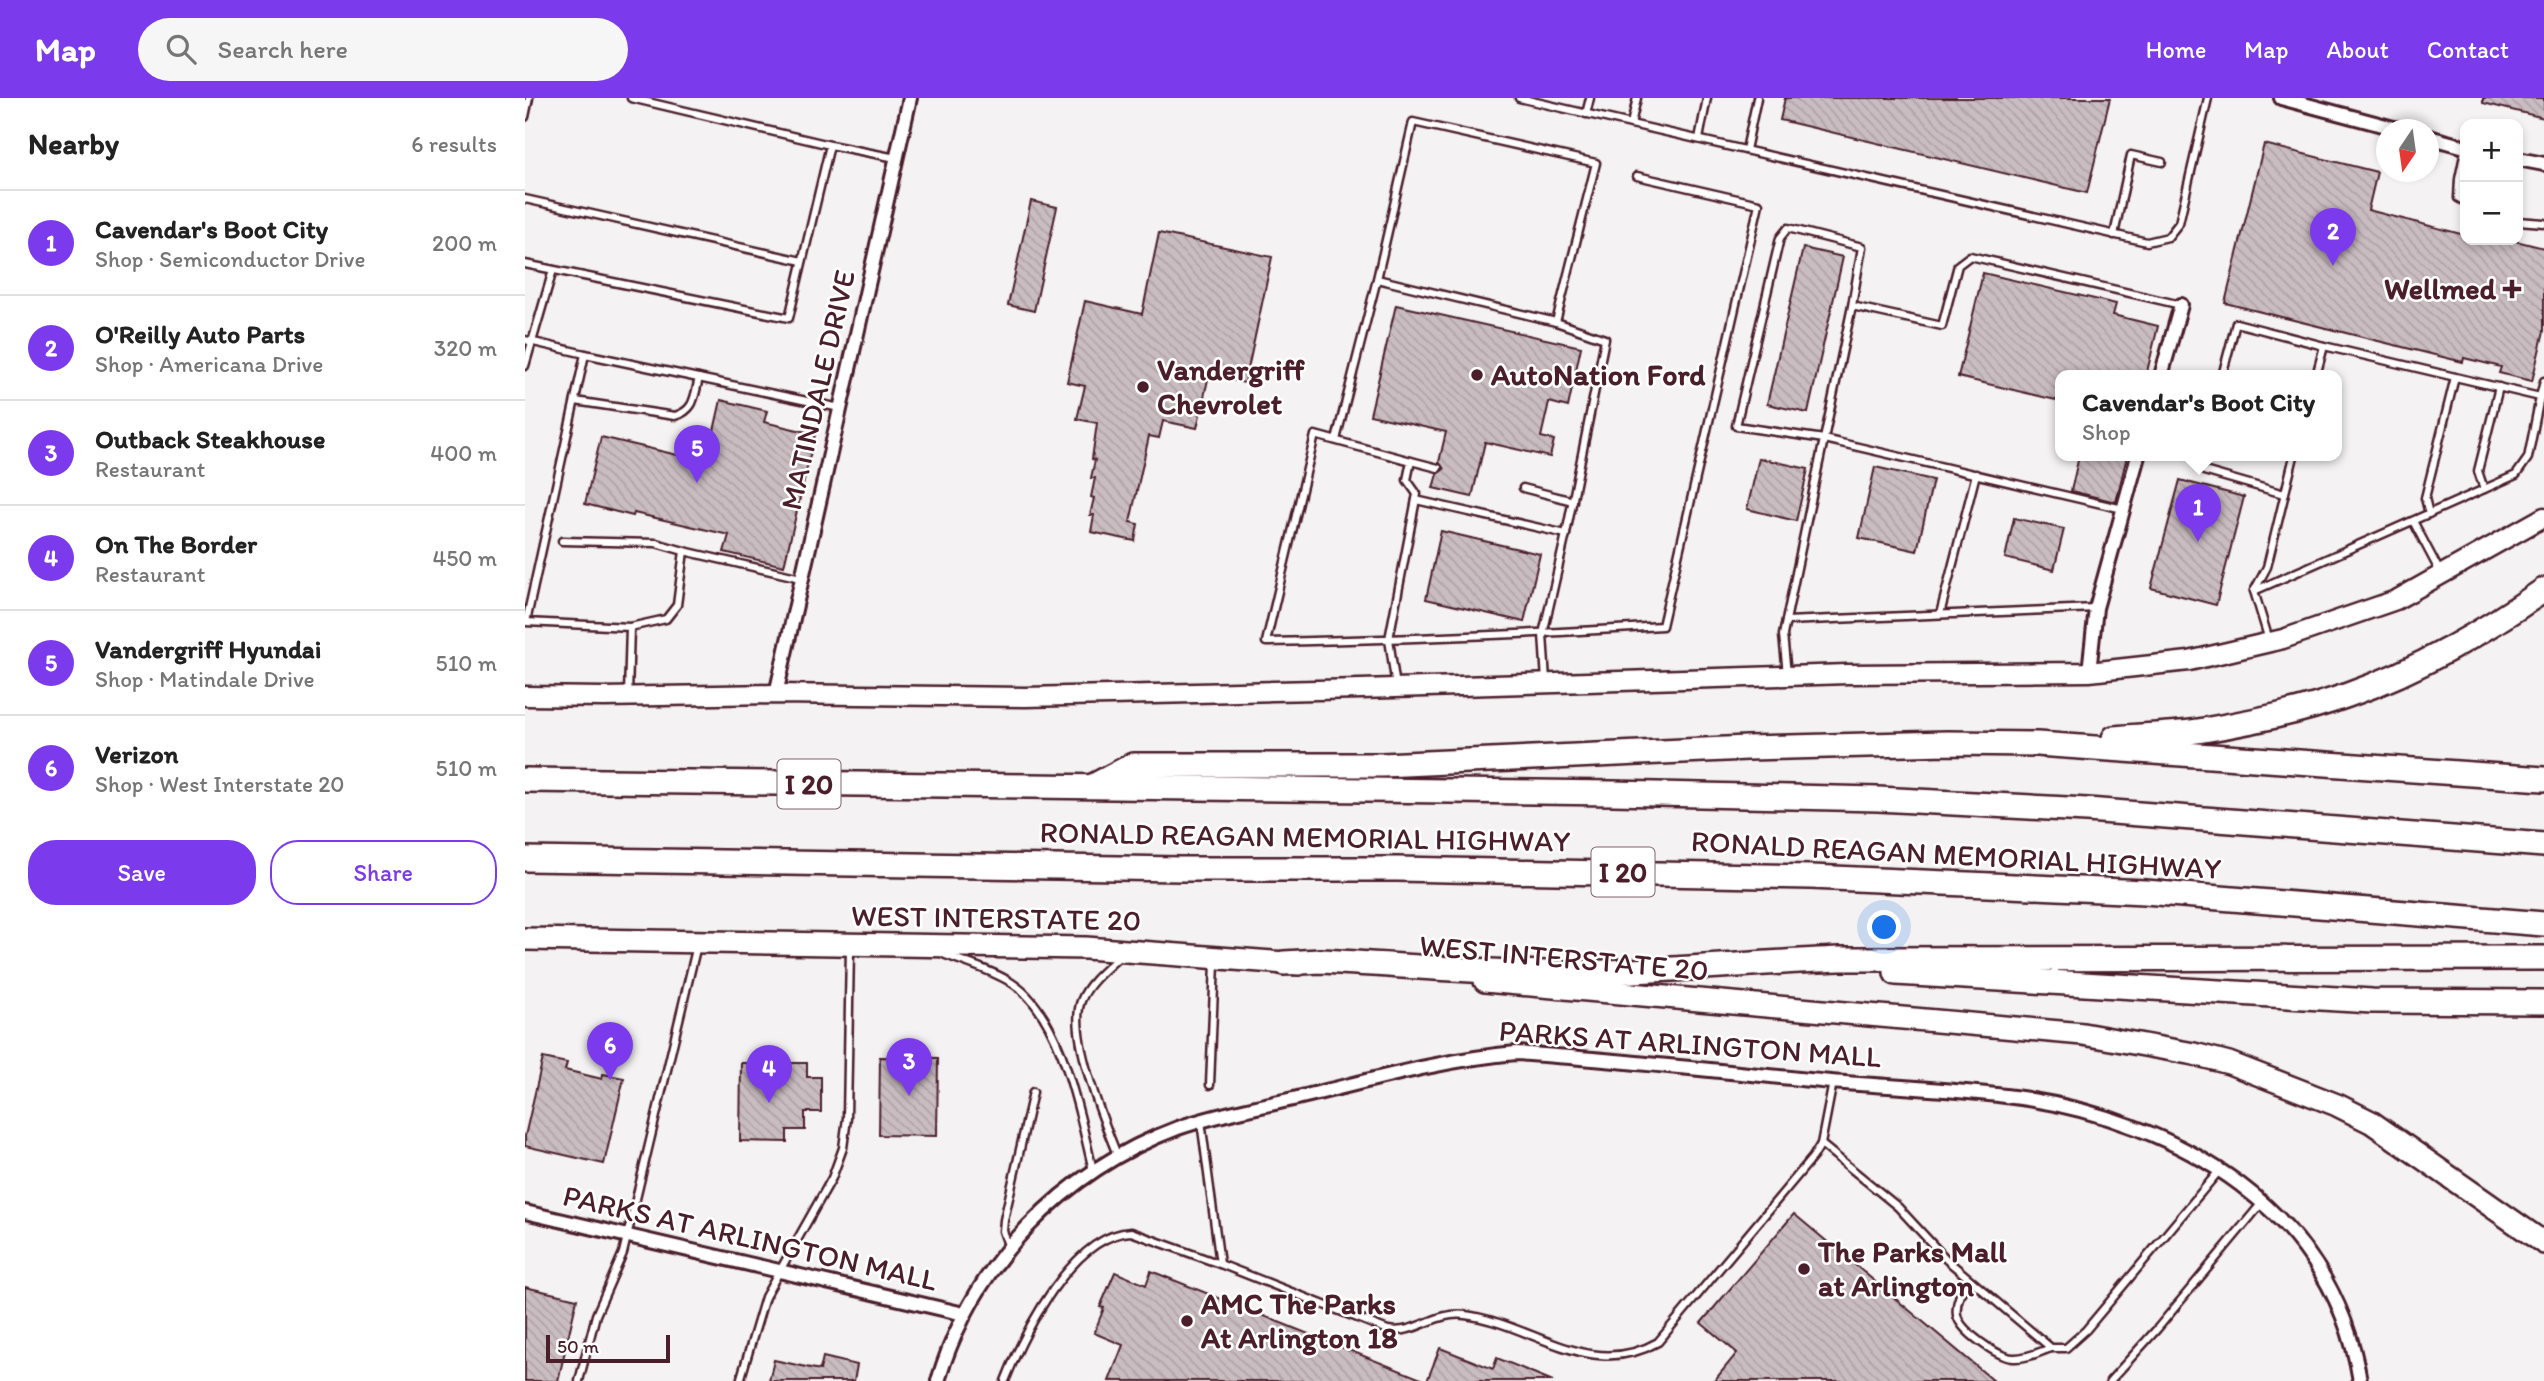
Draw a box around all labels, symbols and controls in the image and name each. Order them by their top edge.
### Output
search box [138,18,628,81]
text: Map [35,30,96,69]
icon: search [162,30,200,68]
text: Search here [218,33,348,65]
text: Home [2146,35,2206,64]
text: Map [2244,35,2288,64]
text: About [2326,35,2389,64]
text: Contact [2427,35,2509,64]
north arrow [2376,119,2439,182]
map controls [2460,119,2523,245]
button: + [2460,119,2523,182]
text: Nearby [28,125,119,162]
text: 6 results [411,130,497,158]
button: − [2460,182,2523,245]
pin: 2 [2310,208,2356,266]
text: Cavendar's Boot City [95,213,328,245]
text: 1 [46,229,56,257]
text: 200 m [432,229,497,257]
text: Shop · Semiconductor Drive [95,245,365,273]
street label: MATINDALE DRIVE [772,266,863,514]
place label: Wellmed [2384,270,2496,307]
marker: Wellmed [2502,279,2522,299]
text: O'Reilly Auto Parts [95,318,305,350]
text: 2 [45,334,57,362]
text: 320 m [434,334,497,362]
text: Shop · Americana Drive [95,350,323,378]
place label: Vandergriff Chevrolet [1157,351,1306,422]
place label: AutoNation Ford [1490,356,1706,393]
marker: AutoNation Ford [1469,367,1485,383]
popup [2055,370,2342,461]
marker: Vandergriff Chevrolet [1135,379,1151,395]
text: Cavendar's Boot City [2082,386,2315,418]
text: Shop [2082,418,2130,446]
text: Outback Steakhouse [95,423,325,455]
pin: 5 [674,425,720,483]
text: 3 [45,439,57,467]
text: 400 m [430,439,497,467]
text: Restaurant [95,455,205,483]
pin: 1 [2175,484,2221,542]
text: On The Border [95,528,257,560]
text: 4 [44,544,58,572]
text: 450 m [432,544,497,572]
text: Restaurant [95,560,205,588]
text: Vandergriff Hyundai [95,633,321,665]
text: 5 [45,649,57,677]
text: 510 m [436,649,497,677]
text: Shop · Matindale Drive [95,665,315,693]
text: Verizon [95,738,178,770]
text: 6 [45,754,57,782]
text: 510 m [436,754,497,782]
road number: I 20 [777,760,841,808]
text: Shop · West Interstate 20 [95,770,345,798]
street label: RONALD REAGAN MEMORIAL HIGHWAY [1039,813,1571,860]
street label: RONALD REAGAN MEMORIAL HIGHWAY [1690,822,2222,887]
button: Save [28,840,256,905]
button: Share [270,840,497,905]
road number: I 20 [1591,848,1655,896]
street label: WEST INTERSTATE 20 [851,896,1141,939]
your location [1867,910,1901,944]
street label: WEST INTERSTATE 20 [1418,926,1710,989]
street label: PARKS AT ARLINGTON MALL [1498,1012,1882,1075]
pin: 6 [587,1022,633,1080]
pin: 3 [886,1038,932,1096]
pin: 4 [746,1045,792,1103]
street label: PARKS AT ARLINGTON MALL [559,1176,941,1299]
place label: The Parks Mall at Arlington [1817,1233,2007,1304]
marker: The Parks Mall at Arlington [1796,1261,1812,1277]
place label: AMC The Parks At Arlington 18 [1200,1285,1398,1356]
marker: AMC The Parks At Arlington 18 [1179,1313,1195,1329]
scale bar [546,1332,670,1364]
text: 50 m [557,1335,599,1358]

